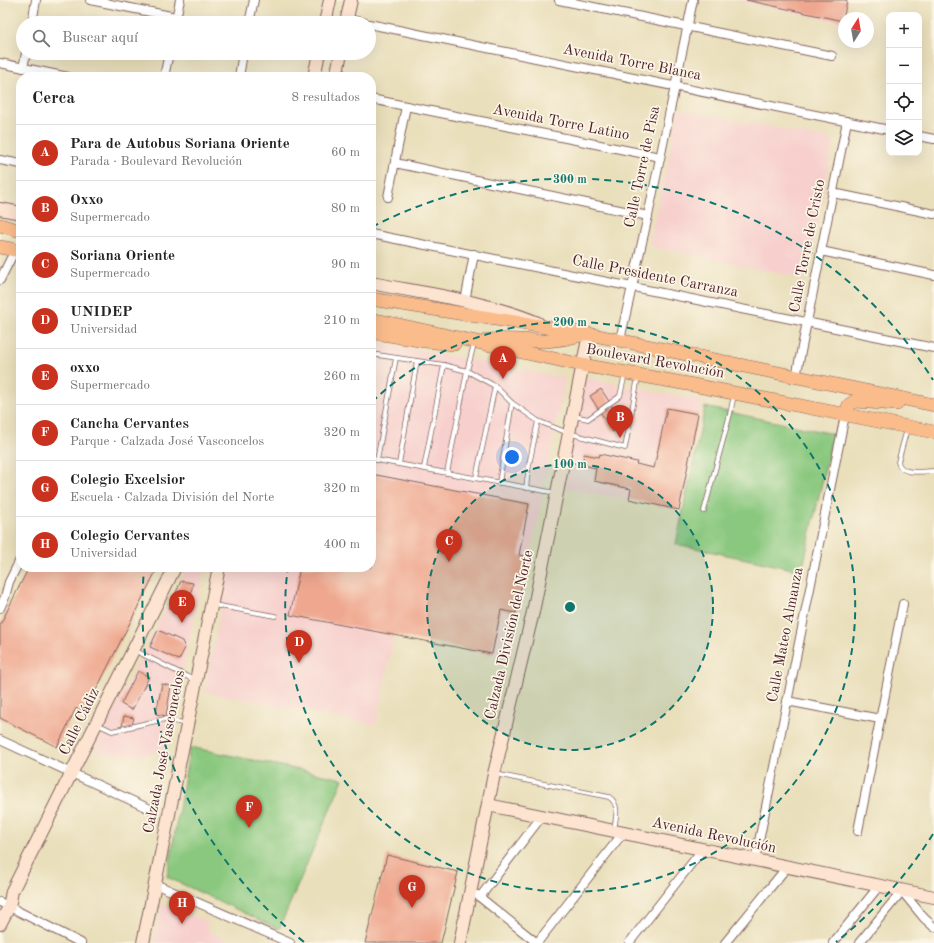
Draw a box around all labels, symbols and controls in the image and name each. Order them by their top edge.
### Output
north arrow [838,12,874,48]
map controls [886,12,922,156]
button: + [886,12,922,48]
search box [16,16,376,60]
icon: search [30,27,52,49]
text: Buscar aquí [62,31,138,46]
street label: Avenida Torre Blanca [562,42,703,84]
button: − [886,48,922,84]
button: locate [886,84,922,120]
text: Cerca [32,90,75,107]
text: 8 resultados [292,91,360,104]
street label: Avenida Torre Latino [491,102,631,144]
street label: Calle Torre de Pisa [623,104,663,229]
button: layers [886,120,922,156]
text: Para de Autobus Soriana Oriente [70,137,290,152]
text: A [40,146,50,159]
text: 60 m [331,146,360,159]
text: Parada · Boulevard Revolución [70,155,242,168]
text: 300 m [553,174,587,186]
street label: Calle Torre de Cristo [788,178,828,314]
text: Oxxo [70,193,103,208]
text: B [40,202,50,215]
text: 80 m [331,202,360,215]
text: Supermercado [70,211,150,224]
text: Soriana Oriente [70,249,175,264]
street label: Calle Presidente Carranza [571,254,740,301]
text: C [41,258,49,271]
text: 90 m [331,258,360,271]
text: Supermercado [70,267,150,280]
text: UNIDEP [70,305,133,320]
text: D [40,314,50,327]
text: 210 m [323,314,360,327]
text: 200 m [553,317,587,329]
text: Universidad [70,323,137,336]
street label: Boulevard Revolución [585,342,725,382]
pin: A [490,346,516,379]
text: oxxo [70,361,100,376]
text: E [41,370,49,383]
text: 260 m [323,370,360,383]
text: Supermercado [70,379,150,392]
pin: B [607,405,633,438]
text: Cancha Cervantes [70,417,189,432]
text: F [41,426,49,439]
text: 320 m [323,426,360,439]
text: Parque · Calzada José Vasconcelos [70,435,264,448]
your location [502,447,522,467]
text: 100 m [553,459,587,471]
text: Colegio Excelsior [70,473,185,488]
text: G [40,482,50,495]
text: 320 m [323,482,360,495]
text: Escuela · Calzada División del Norte [70,491,274,504]
text: Colegio Cervantes [70,529,189,544]
pin: C [436,529,462,562]
text: H [40,538,50,551]
text: 400 m [323,538,360,551]
text: Universidad [70,547,137,560]
street label: Calzada División del Norte [483,549,537,721]
street label: Calle Mateo Almanza [766,566,807,704]
pin: E [169,590,195,623]
centre of rings [563,600,577,614]
pin: D [286,630,312,663]
street label: Calzada José Vasconcelos [142,669,188,835]
street label: Calle Cádiz [57,686,103,758]
pin: F [236,795,262,828]
street label: Avenida Revolución [650,815,778,857]
pin: G [399,875,425,908]
pin: H [169,891,195,924]

